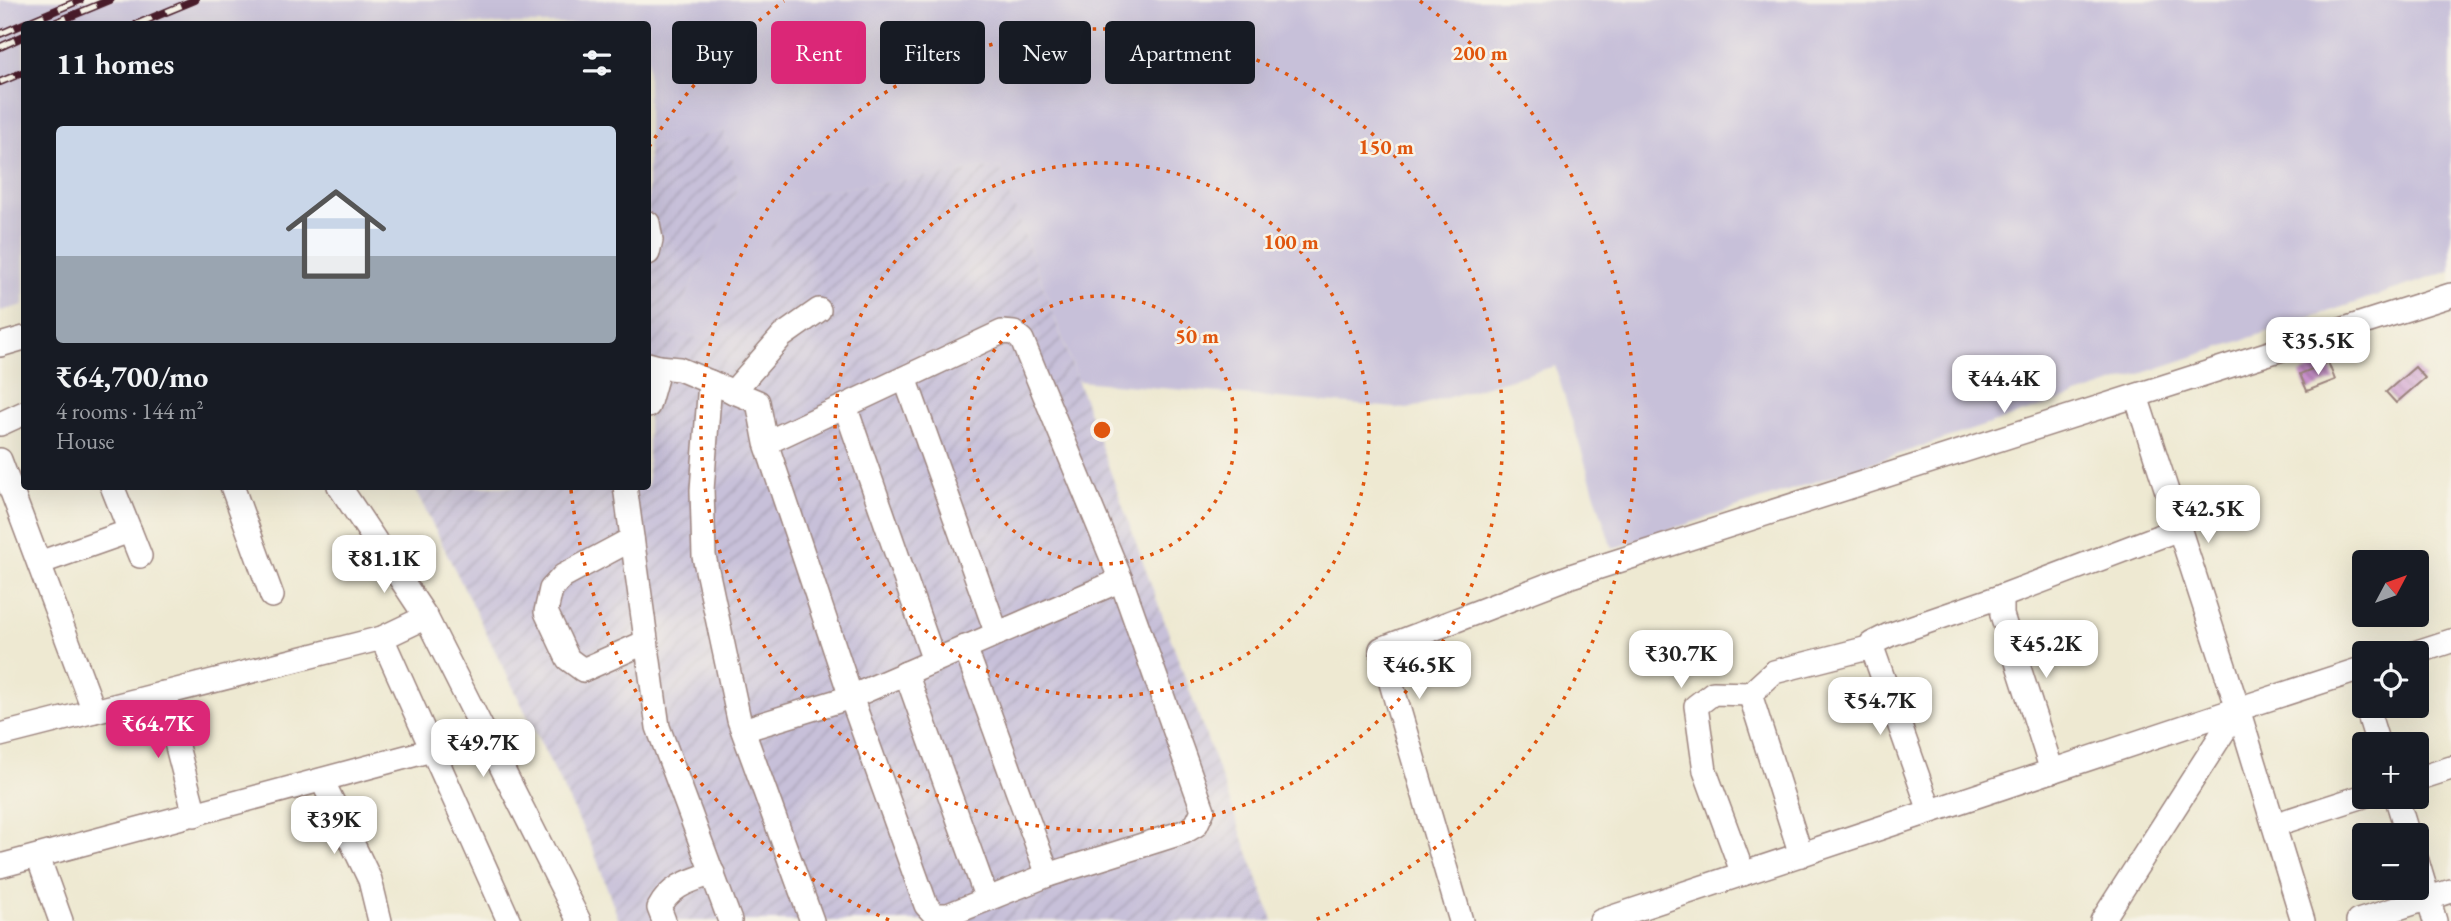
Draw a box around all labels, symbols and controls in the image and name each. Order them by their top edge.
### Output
chip: Buy [672,21,757,84]
chip: Rent [771,21,866,84]
chip: Filters [880,21,985,84]
chip: New [999,21,1091,84]
chip: Apartment [1105,21,1255,84]
text: 200 m [1452,39,1508,66]
text: 11 homes [56,44,174,83]
icon: filters [578,44,616,82]
text: 150 m [1358,133,1414,160]
icon: home [273,171,399,297]
text: 100 m [1263,228,1319,255]
pin: ₹35.5K [2261,318,2375,377]
text: 50 m [1175,322,1219,349]
text: ₹35.5K [2282,325,2354,355]
pin: ₹44.4K [1947,356,2061,415]
text: ₹64,700/mo [56,357,208,396]
text: ₹44.4K [1968,363,2040,393]
text: 4 rooms · 144 m² [56,396,204,426]
centre of rings [1090,418,1114,442]
text: House [56,426,115,456]
pin: ₹42.5K [2151,486,2265,545]
text: ₹42.5K [2172,493,2244,523]
pin: ₹81.1K [327,536,441,595]
text: ₹81.1K [348,543,420,573]
north arrow [2352,550,2429,626]
map controls [2352,550,2429,900]
pin: ₹45.2K [1989,620,2103,680]
text: ₹45.2K [2010,628,2082,658]
pin: ₹30.7K [1624,630,1738,690]
text: ₹30.7K [1645,638,1717,668]
button: locate [2352,641,2429,718]
pin: ₹46.5K [1362,642,1476,701]
text: ₹46.5K [1383,649,1455,679]
pin: ₹54.7K [1823,678,1937,737]
text: ₹54.7K [1844,685,1916,715]
pin: ₹64.7K [101,700,215,760]
text: ₹64.7K [122,708,194,738]
pin: ₹49.7K [426,720,540,779]
text: ₹49.7K [447,727,519,757]
button: + [2352,732,2429,809]
pin: ₹39K [293,796,375,856]
text: ₹39K [307,804,361,834]
button: − [2352,823,2429,900]

